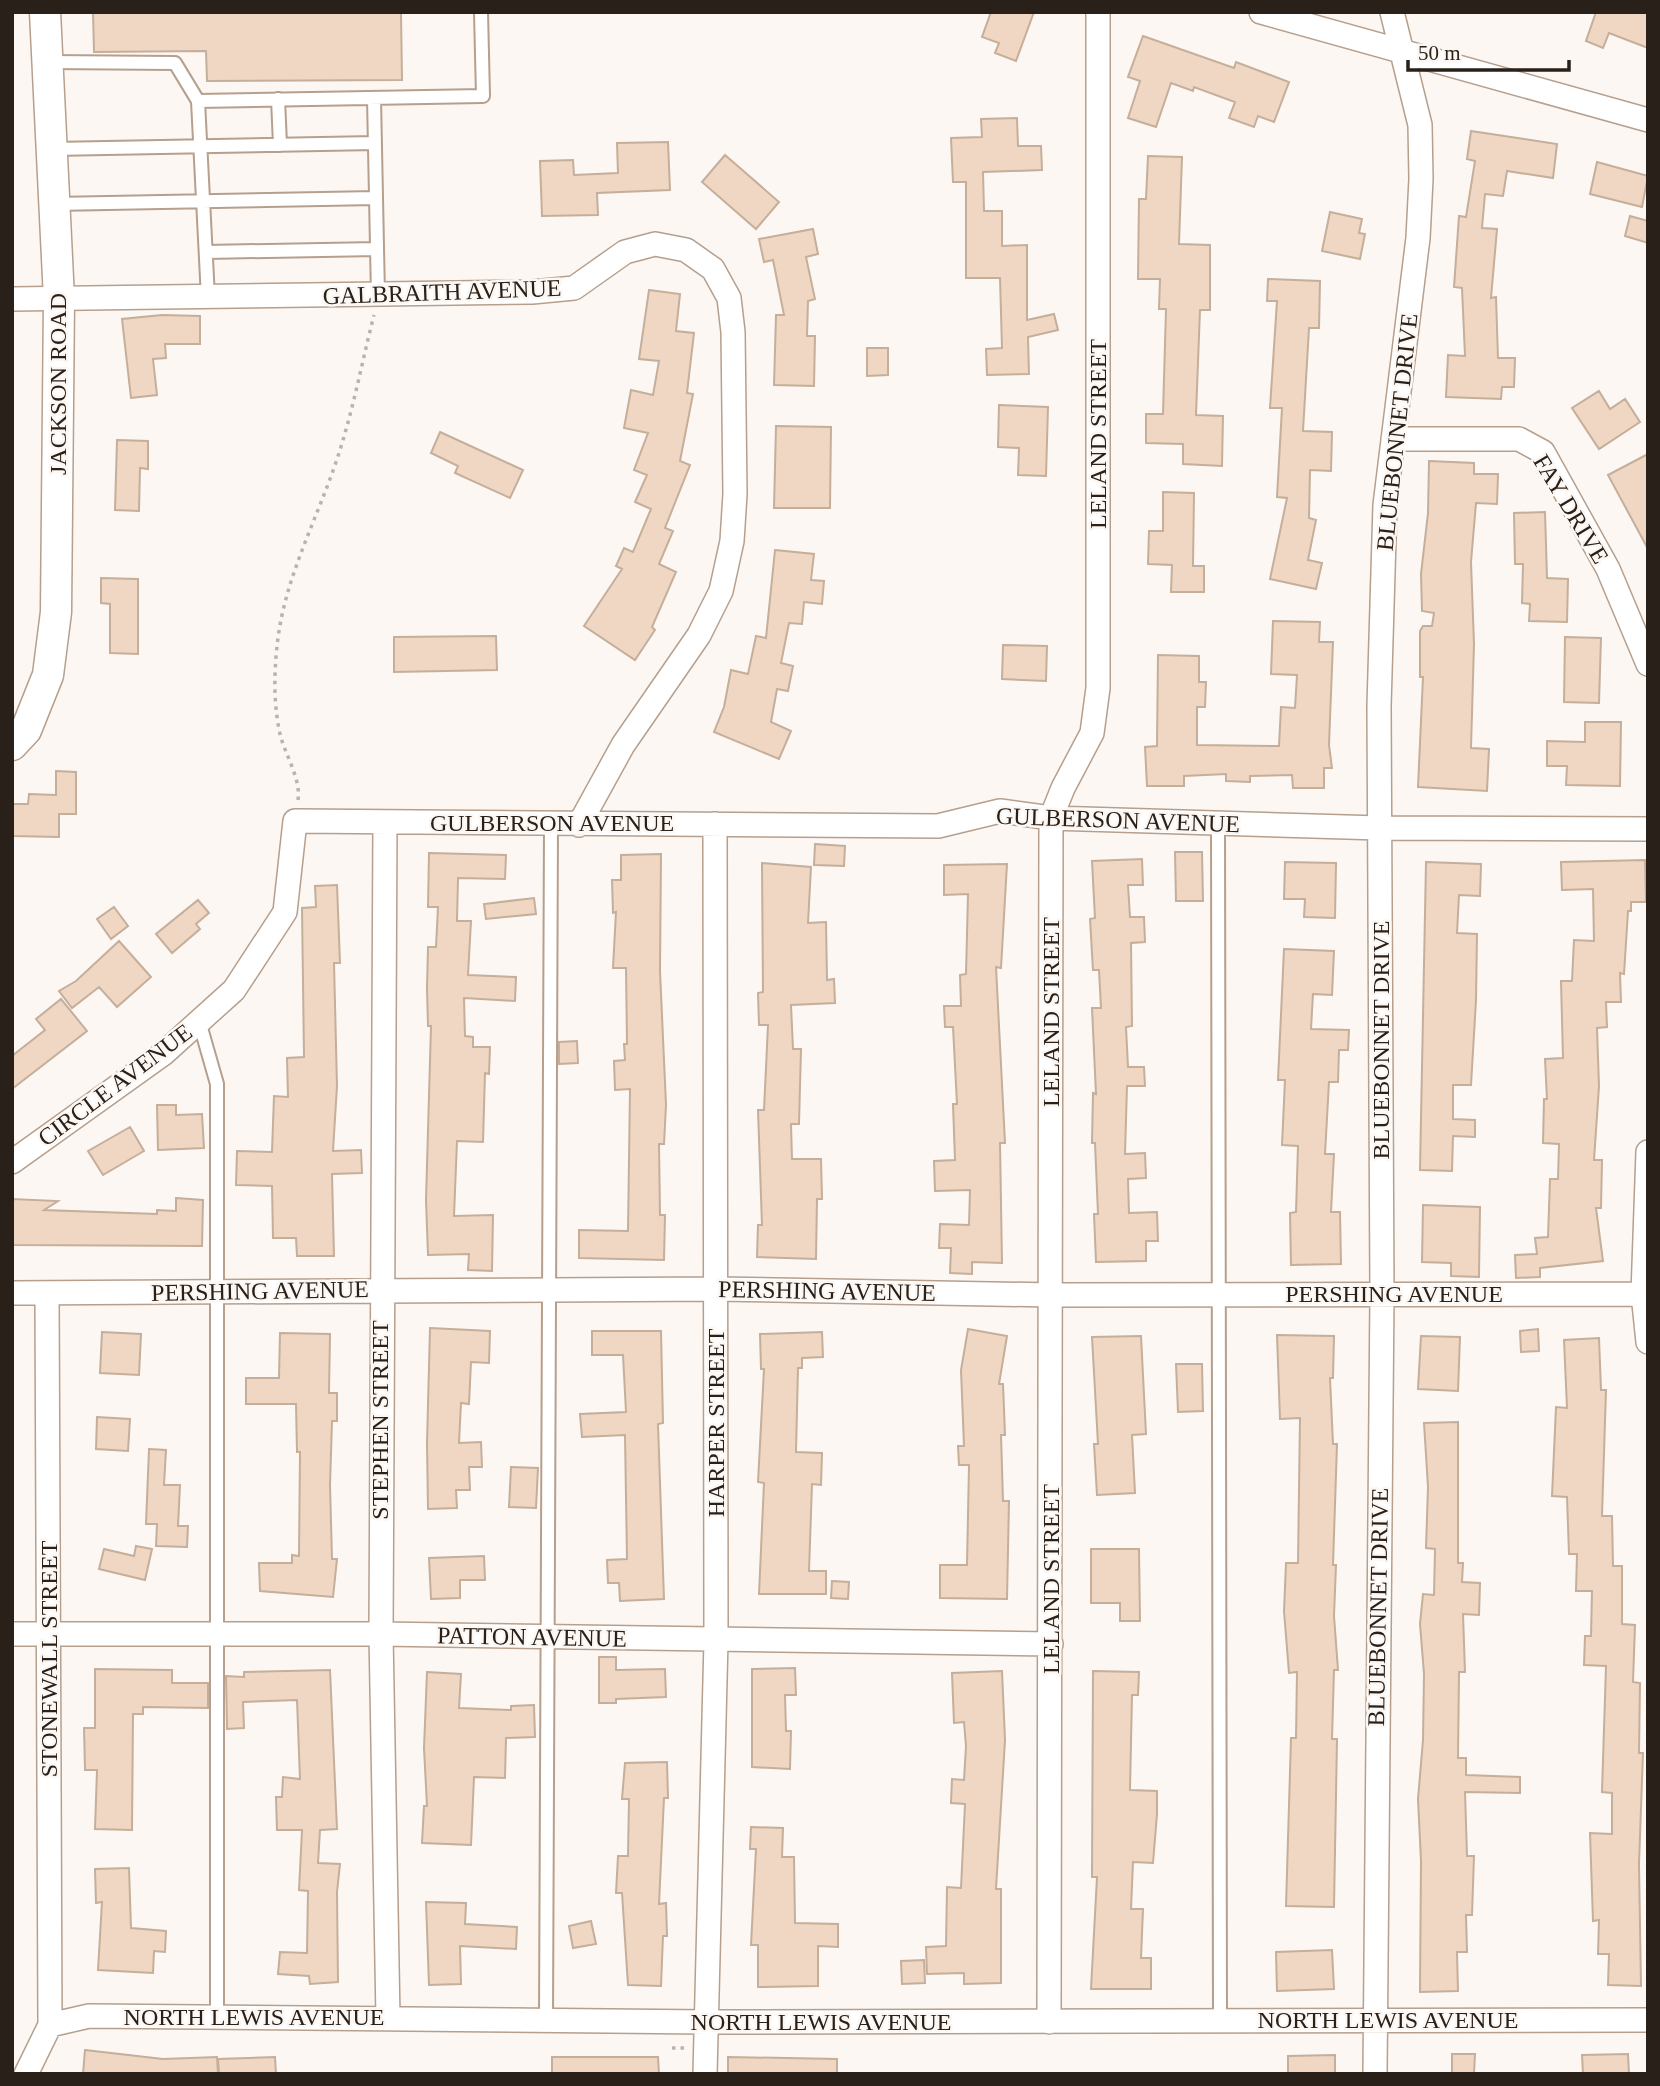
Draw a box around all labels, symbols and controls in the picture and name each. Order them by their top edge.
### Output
scale bar [1408,28,1569,72]
text: 50 m [1418,41,1461,65]
street label: GALBRAITH AVENUE [322,275,562,309]
street label: JACKSON ROAD [45,293,71,475]
street label: BLUEBONNET DRIVE [1372,312,1422,552]
street label: LELAND STREET [1085,339,1111,529]
street label: FAY DRIVE [1528,450,1614,568]
street label: GULBERSON AVENUE [995,803,1241,837]
street label: GULBERSON AVENUE [430,810,674,836]
street label: LELAND STREET [1038,917,1064,1107]
street label: BLUEBONNET DRIVE [1368,921,1394,1159]
street label: CIRCLE AVENUE [33,1019,197,1151]
street label: PERSHING AVENUE [151,1276,369,1306]
street label: PERSHING AVENUE [718,1276,936,1306]
street label: PERSHING AVENUE [1285,1281,1503,1307]
street label: STEPHEN STREET [367,1320,393,1520]
street label: HARPER STREET [703,1328,729,1517]
street label: LELAND STREET [1038,1484,1064,1674]
street label: BLUEBONNET DRIVE [1363,1487,1393,1727]
street label: STONEWALL STREET [36,1540,62,1777]
street label: PATTON AVENUE [437,1622,627,1652]
street label: NORTH LEWIS AVENUE [124,2004,384,2030]
street label: NORTH LEWIS AVENUE [1258,2007,1518,2033]
street label: NORTH LEWIS AVENUE [691,2009,951,2035]

